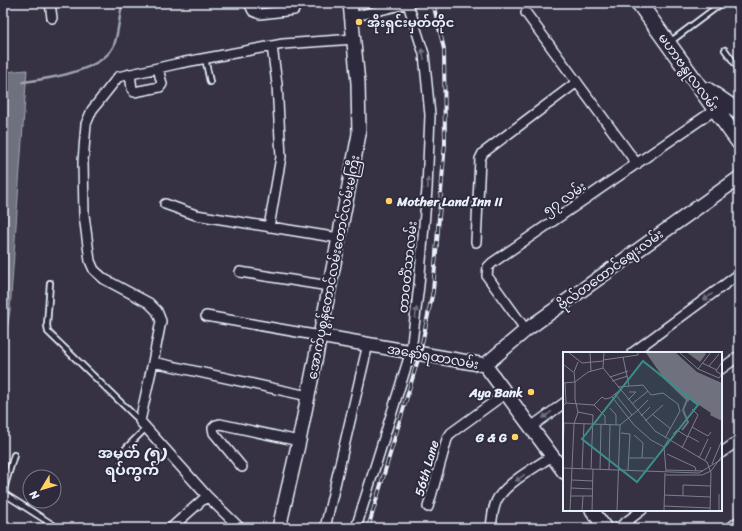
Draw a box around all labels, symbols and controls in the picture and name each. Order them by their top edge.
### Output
place label: အိုးရှင်းမှတ်တိုင [367,11,455,34]
marker: အိုးရှင်းမှတ်တိုင [354,17,364,27]
street label: မဟာဗန္ဓုလလမ်း [652,28,725,116]
one-way arrow [420,48,426,60]
street label: အောက်ပုစွန်တောင်လမ်းတောင်လမ်းမကြီး [300,153,367,381]
street label: ၅၇ လမ်း [538,175,591,222]
one-way arrow [424,177,431,189]
place label: Mother Land Inn II [396,190,503,213]
marker: Mother Land Inn II [384,196,394,206]
street label: တာဝတိံသာလမ်း [391,220,424,314]
street label: ဗိုလ်တထောင်ဈေးလမ်း [552,223,668,316]
one-way arrow [702,293,713,301]
one-way arrow [413,307,419,319]
street label: အနော်ရထာလမ်း [385,337,481,376]
inset map [563,352,722,511]
place label: Aya Bank [468,381,523,404]
marker: Aya Bank [526,387,536,397]
one-way arrow [542,411,553,419]
place label: G & G [475,426,507,449]
marker: G & G [510,432,520,442]
street label: 56th Lane [408,437,446,499]
district label: အမှတ် (၅) ရပ်ကွက် [98,440,168,483]
north arrow [22,469,62,509]
one-way arrow [515,474,525,482]
text: N [24,486,45,504]

